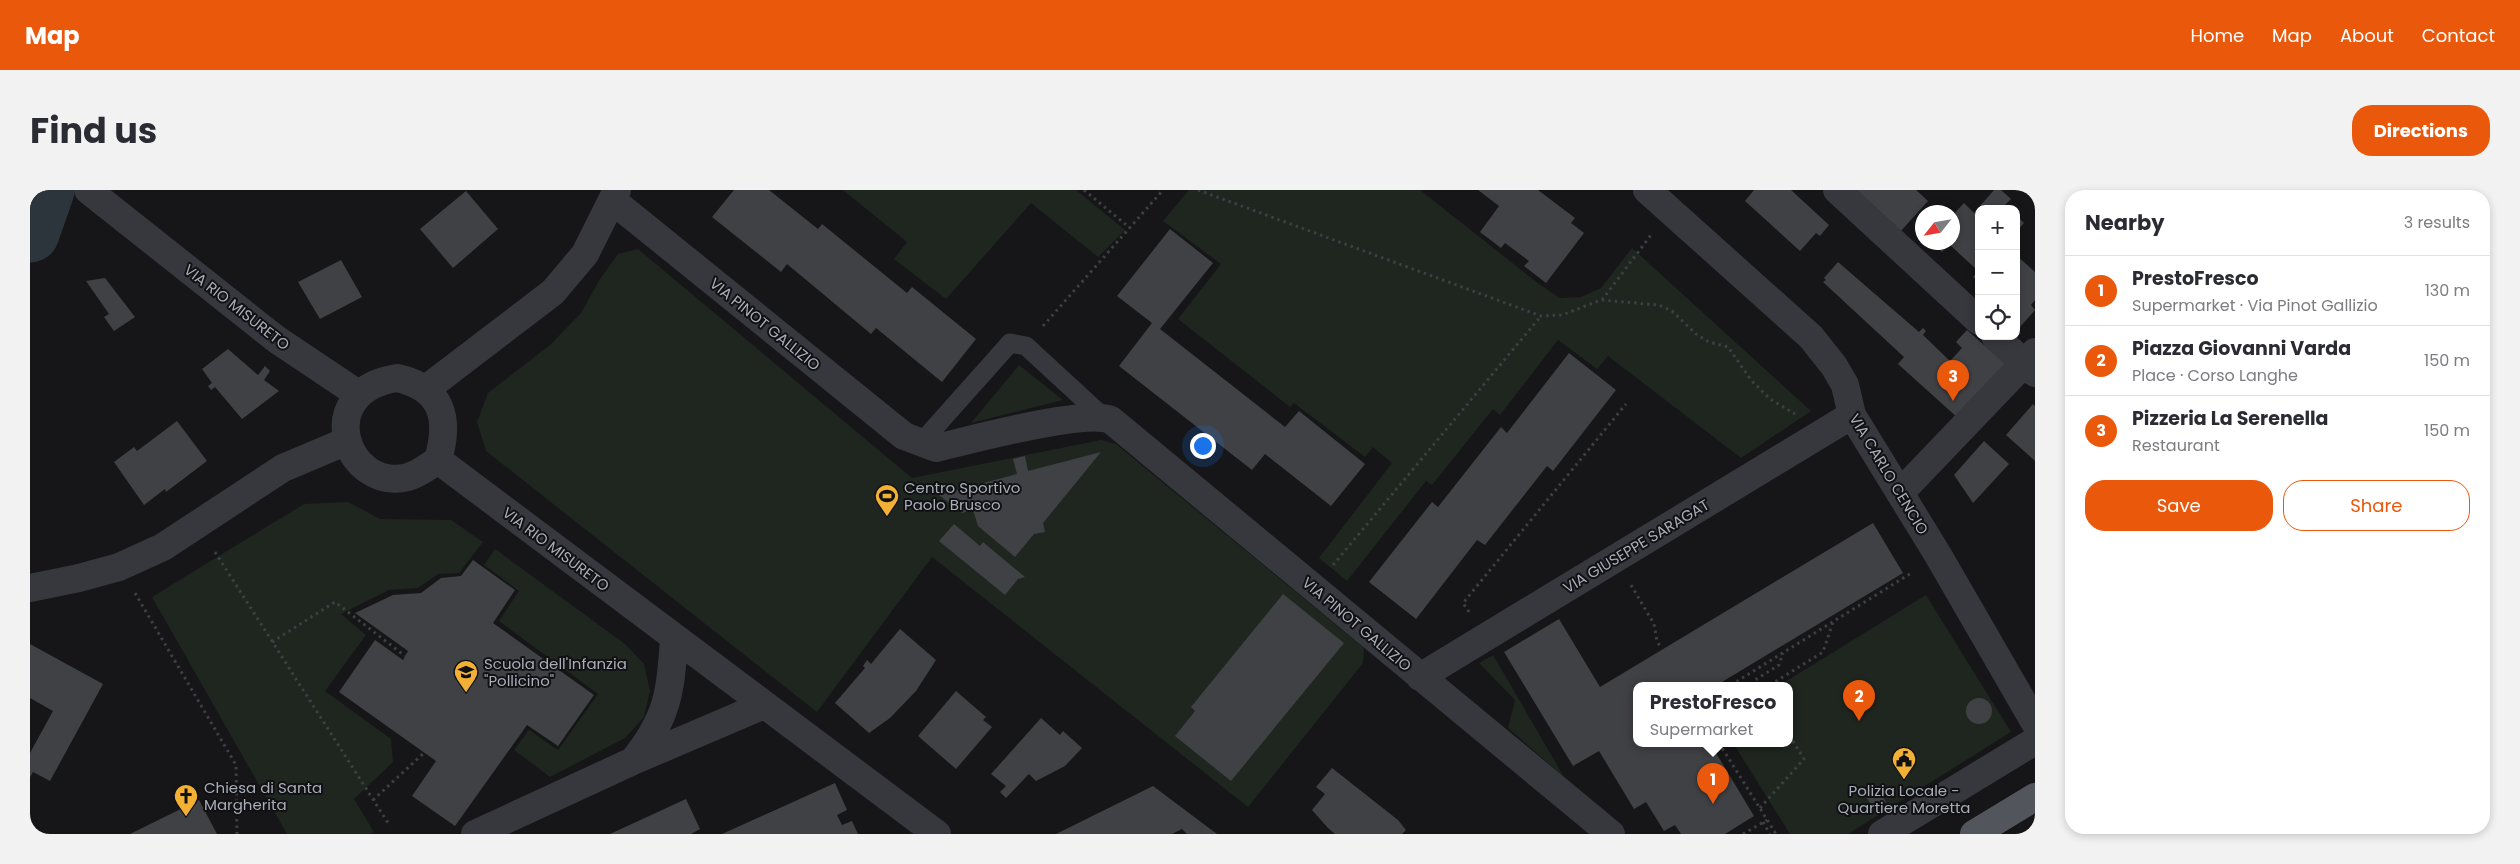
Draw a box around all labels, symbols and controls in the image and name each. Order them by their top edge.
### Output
text: Map [25,19,80,52]
text: Home [2190,23,2244,48]
text: Map [2272,23,2312,48]
text: About [2340,23,2394,48]
text: Contact [2422,23,2495,48]
button: Directions [2352,105,2490,156]
text: Find us [30,106,157,155]
north arrow [1915,205,1960,250]
map controls [1975,205,2020,340]
button: + [1975,205,2020,250]
text: Nearby [2085,208,2165,237]
text: 3 results [2404,211,2470,234]
button: − [1975,250,2020,295]
street label: VIA RIO MISURETO [180,259,294,355]
text: PrestoFresco [2132,265,2259,292]
street label: VIA PINOT GALLIZIO [705,273,825,375]
text: 1 [2098,279,2104,302]
text: 130 m [2425,279,2470,302]
text: Supermarket · Via Pinot Gallizio [2132,294,2378,317]
button: locate [1975,295,2020,340]
text: Piazza Giovanni Varda [2132,335,2351,362]
text: 2 [2096,349,2106,372]
text: 150 m [2424,349,2470,372]
pin: 3 [1937,360,1969,401]
text: Place · Corso Langhe [2132,364,2298,387]
text: Pizzeria La Serenella [2132,405,2329,432]
street label: VIA CARLO CENCIO [1844,409,1934,539]
text: 3 [2096,419,2106,442]
text: 150 m [2424,419,2470,442]
your location [1190,433,1216,459]
text: Restaurant [2132,434,2220,457]
place label: Centro Sportivo Paolo Brusco [904,477,1020,515]
button: Save [2085,480,2273,531]
button: Share [2283,480,2470,531]
sports icon: Centro Sportivo Paolo Brusco [874,483,900,517]
street label: VIA GIUSEPPE SARAGAT [1559,494,1713,598]
street label: VIA RIO MISURETO [498,502,614,596]
street label: VIA PINOT GALLIZIO [1298,572,1416,676]
place label: Scuola dell'Infanzia "Pollicino" [484,653,627,691]
school or university icon: Scuola dell'Infanzia "Pollicino" [453,659,479,693]
pin: 2 [1843,680,1875,721]
popup [1633,682,1793,747]
text: PrestoFresco [1650,689,1776,716]
text: Supermarket [1650,718,1753,741]
public building icon: Polizia Locale - Quartiere Moretta [1891,746,1917,780]
pin: 1 [1697,763,1729,804]
place label: Chiesa di Santa Margherita [204,777,322,815]
place label: Polizia Locale - Quartiere Moretta [1838,780,1970,818]
church icon: Chiesa di Santa Margherita [173,783,199,817]

